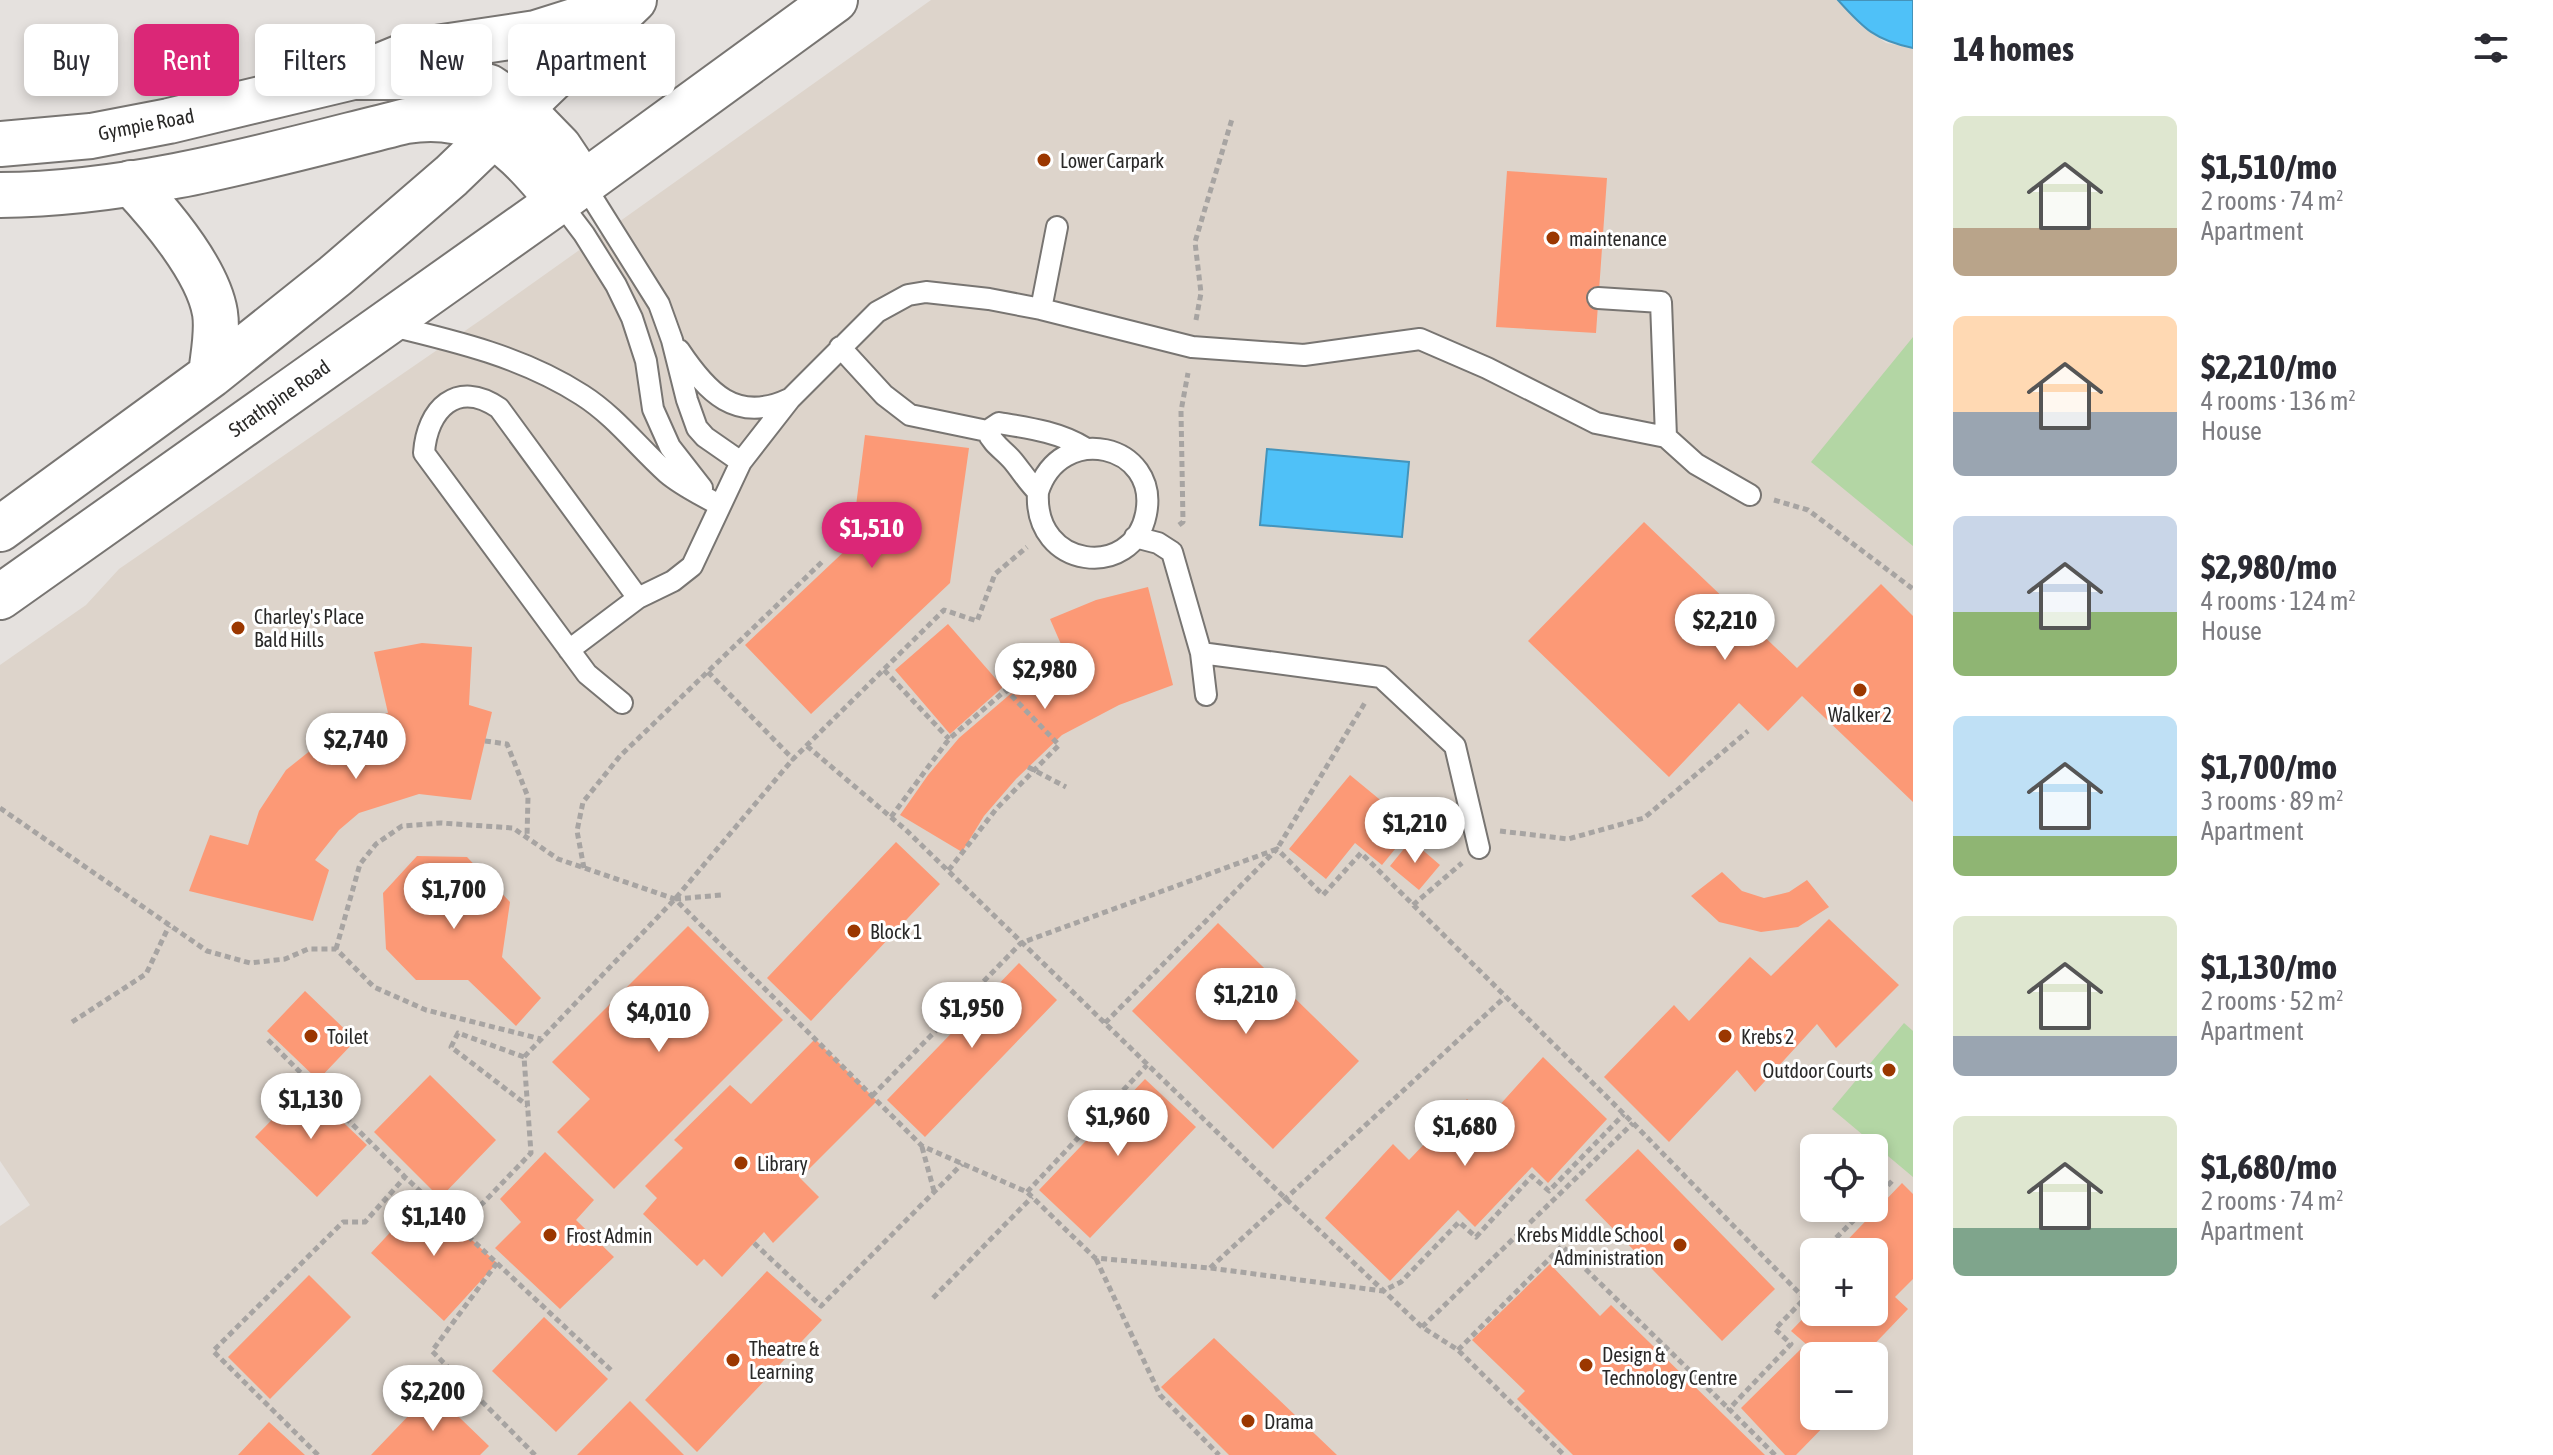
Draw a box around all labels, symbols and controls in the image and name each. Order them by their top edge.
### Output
chip: Buy [24,24,118,96]
chip: Rent [134,24,239,96]
chip: Filters [255,24,375,96]
chip: New [391,24,492,96]
chip: Apartment [508,24,675,96]
icon: filters [2469,26,2513,70]
text: 14 homes [1953,29,2074,68]
street label: Gympie Road [96,103,196,145]
text: $1,510/mo [2201,147,2337,186]
icon: home [2017,148,2113,244]
place label: Lower Carpark [1060,149,1164,172]
marker: Lower Carpark [1035,151,1053,169]
text: 2 rooms · 74 m² [2201,186,2343,216]
text: Apartment [2201,216,2304,246]
place label: maintenance [1569,227,1667,250]
marker: maintenance [1544,229,1562,247]
text: $2,210/mo [2201,347,2337,386]
icon: home [2017,348,2113,444]
street label: Strathpine Road [224,355,334,441]
text: 4 rooms · 136 m² [2201,386,2356,416]
text: House [2201,416,2262,446]
pin: $1,510 [807,502,937,570]
text: $1,510 [840,513,904,543]
text: $2,980/mo [2201,547,2337,586]
icon: home [2017,548,2113,644]
text: 4 rooms · 124 m² [2201,586,2356,616]
pin: $2,210 [1660,594,1790,662]
place label: Charley's Place Bald Hills [254,605,364,651]
text: $2,210 [1693,605,1757,635]
text: House [2201,616,2262,646]
marker: Charley's Place Bald Hills [229,619,247,637]
pin: $2,980 [980,643,1110,711]
text: $2,980 [1013,654,1077,684]
marker: Walker 2 [1851,681,1869,699]
place label: Walker 2 [1828,703,1892,726]
pin: $2,740 [291,713,421,781]
text: $2,740 [324,724,388,754]
text: $1,700/mo [2201,747,2337,786]
icon: home [2017,748,2113,844]
text: 3 rooms · 89 m² [2201,786,2343,816]
pin: $1,210 [1350,797,1480,865]
text: $1,210 [1383,808,1447,838]
text: Apartment [2201,816,2304,846]
pin: $1,700 [389,863,519,931]
text: $1,700 [422,874,486,904]
place label: Block 1 [870,920,922,943]
marker: Block 1 [845,922,863,940]
text: $1,130/mo [2201,947,2337,986]
icon: home [2017,948,2113,1044]
pin: $1,210 [1181,968,1311,1036]
text: $1,210 [1214,979,1278,1009]
pin: $1,950 [907,982,1037,1050]
pin: $4,010 [594,986,724,1054]
text: 2 rooms · 52 m² [2201,986,2343,1016]
text: $1,950 [940,993,1004,1023]
text: $4,010 [627,997,691,1027]
text: Apartment [2201,1016,2304,1046]
place label: Toilet [327,1025,369,1048]
place label: Krebs 2 [1741,1025,1794,1048]
marker: Toilet [302,1027,320,1045]
marker: Krebs 2 [1716,1027,1734,1045]
place label: Outdoor Courts [1763,1059,1873,1082]
marker: Outdoor Courts [1880,1061,1898,1079]
pin: $1,130 [246,1073,376,1141]
text: $1,130 [279,1084,343,1114]
pin: $1,960 [1053,1090,1183,1158]
pin: $1,680 [1400,1100,1530,1168]
text: $1,960 [1086,1101,1150,1131]
text: $1,680 [1433,1111,1497,1141]
map controls [1800,1134,1888,1430]
button: locate [1800,1134,1888,1222]
text: $1,680/mo [2201,1147,2337,1186]
icon: home [2017,1148,2113,1244]
place label: Library [757,1152,808,1175]
marker: Library [732,1154,750,1172]
text: 2 rooms · 74 m² [2201,1186,2343,1216]
pin: $1,140 [369,1190,499,1258]
text: $1,140 [402,1201,466,1231]
text: Apartment [2201,1216,2304,1246]
place label: Krebs Middle School Administration [1516,1223,1665,1269]
place label: Frost Admin [566,1224,653,1247]
marker: Frost Admin [541,1226,559,1244]
marker: Krebs Middle School Administration [1671,1236,1689,1254]
button: + [1800,1238,1888,1326]
place label: Theatre & Learning [749,1337,820,1383]
button: − [1800,1342,1888,1430]
place label: Design & Technology Centre [1602,1343,1737,1389]
marker: Theatre & Learning [724,1351,742,1369]
marker: Design & Technology Centre [1577,1356,1595,1374]
pin: $2,200 [368,1365,498,1433]
text: $2,200 [401,1376,465,1406]
place label: Drama [1264,1410,1314,1433]
marker: Drama [1239,1412,1257,1430]

